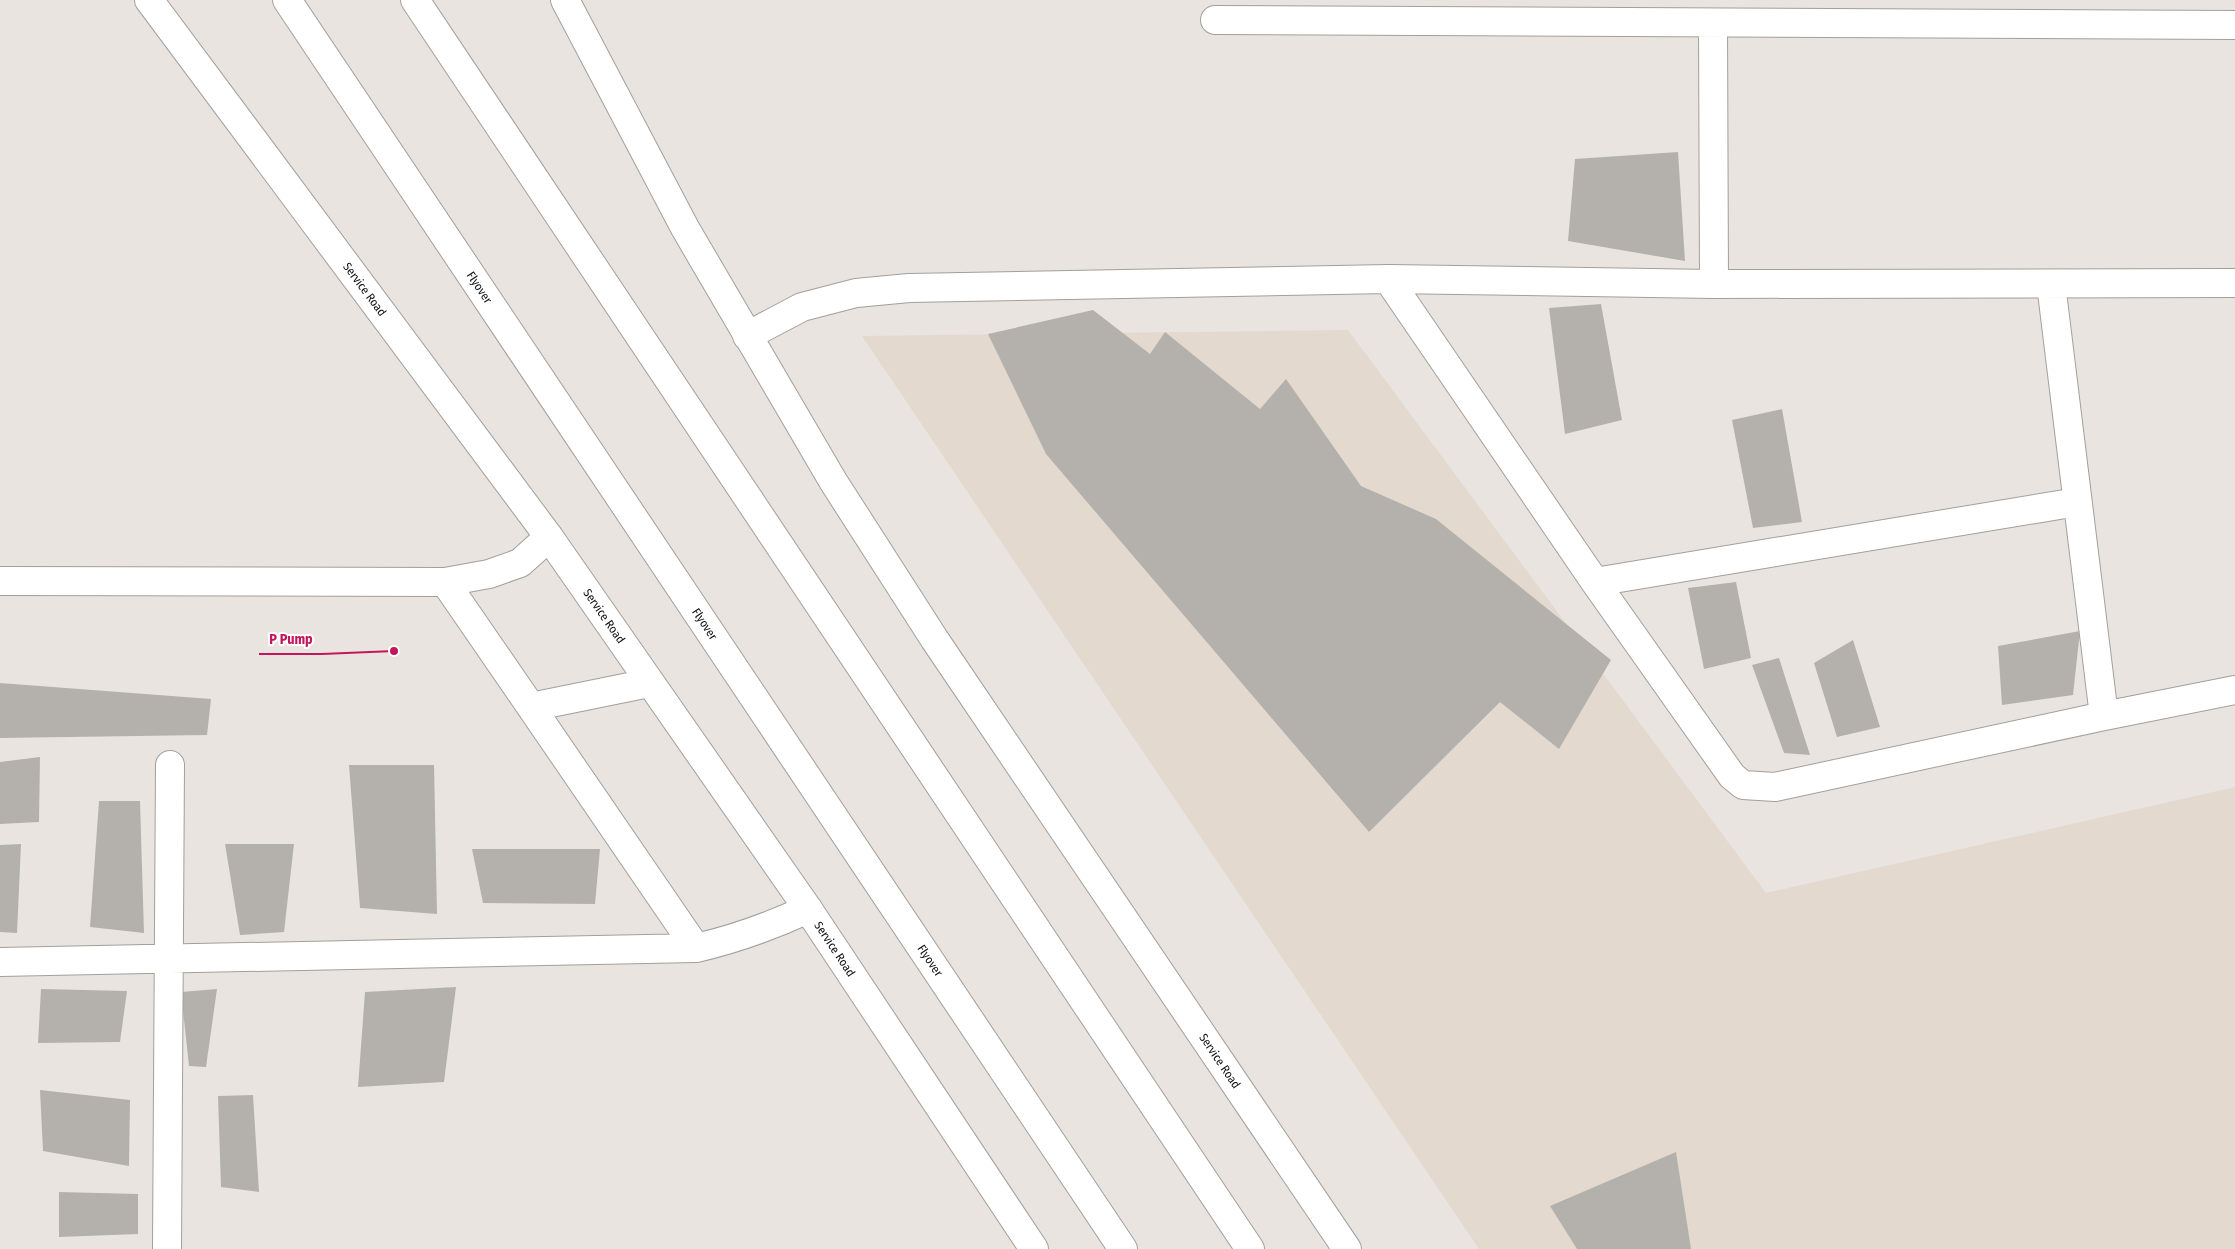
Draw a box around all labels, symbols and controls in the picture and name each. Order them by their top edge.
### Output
street label: Service Road [340,260,389,319]
street label: Flyover [464,269,496,307]
street label: Service Road [580,586,628,646]
street label: Flyover [689,606,721,643]
callout: P Pump [259,625,322,654]
text: P Pump [269,631,313,648]
street label: Service Road [811,919,858,979]
street label: Flyover [914,942,946,980]
street label: Service Road [1196,1031,1243,1091]

